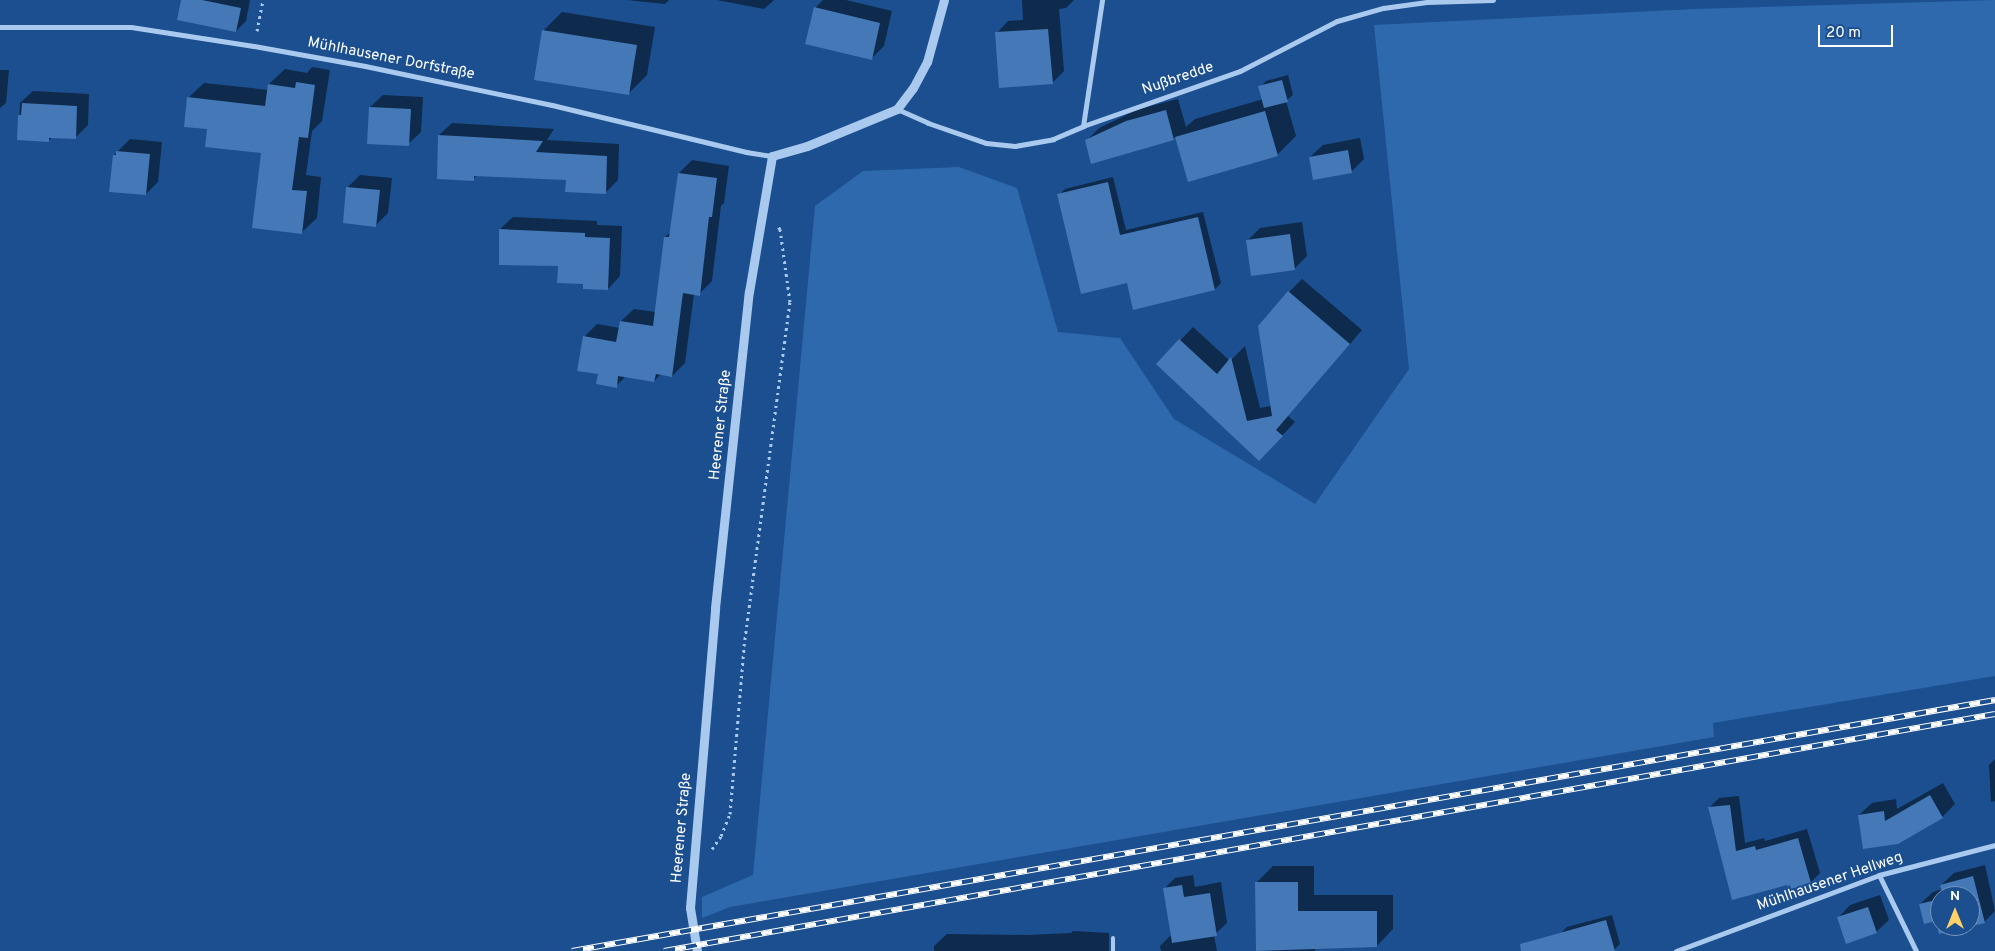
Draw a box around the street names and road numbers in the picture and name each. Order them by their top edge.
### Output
street label: Mühlhausener Dorfstraße [306,34,476,84]
street label: Nußbredde [1140,58,1216,100]
street label: Heerener Straße [706,369,736,481]
street label: Heerener Straße [668,772,696,884]
street label: Mühlhausener Hellweg [1755,849,1905,915]

